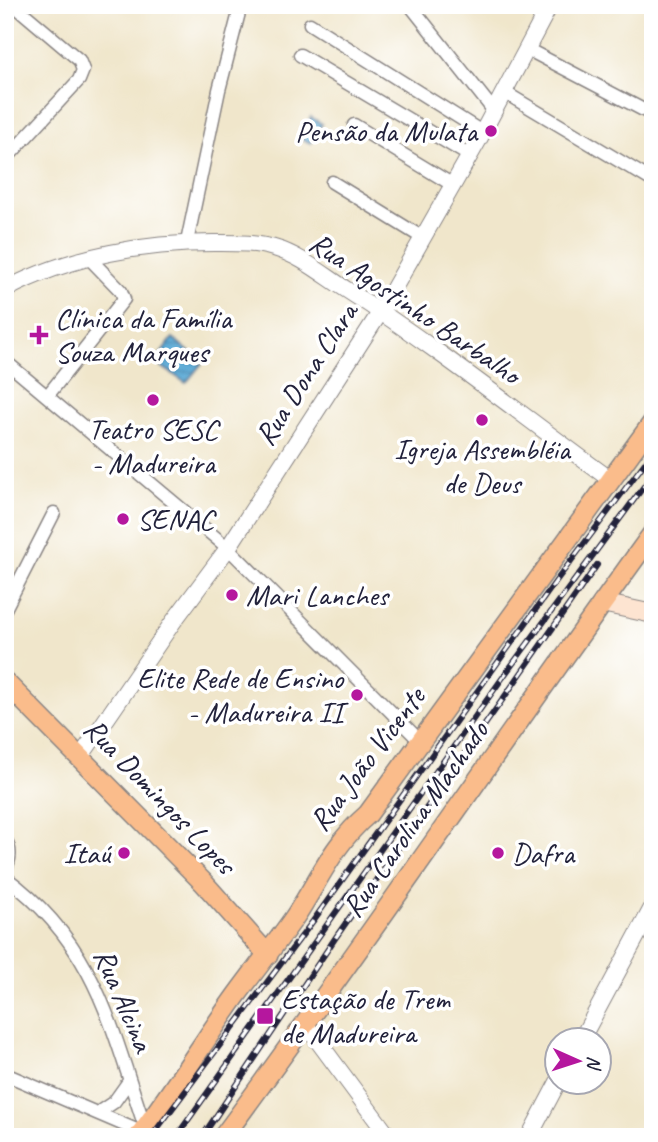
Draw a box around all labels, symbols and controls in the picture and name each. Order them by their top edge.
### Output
place label: Pensão da Mulata [295,112,479,150]
marker: Pensão da Mulata [483,123,499,139]
street label: Rua Agostinho Barbalho [302,223,531,395]
street label: Rua Dona Clara [246,293,368,452]
place label: Clínica da Família Souza Marques [55,299,233,371]
marker: Clínica da Família Souza Marques [29,325,49,345]
marker: Teatro SESC - Madureira [145,392,161,408]
place label: Teatro SESC - Madureira [88,410,221,482]
marker: Igreja Assembléia de Deus [474,412,490,428]
place label: Igreja Assembléia de Deus [394,430,572,502]
place label: SENAC [137,500,217,538]
marker: SENAC [115,511,131,527]
place label: Mari Lanches [246,576,391,614]
marker: Mari Lanches [224,587,240,603]
place label: Elite Rede de Ensino - Madureira II [137,659,349,731]
street label: Rua João Vicente [301,678,435,838]
marker: Elite Rede de Ensino - Madureira II [349,687,365,703]
street label: Rua Domingos Lopes [76,710,246,884]
street label: Rua Carolina Machado [333,712,498,924]
place label: Itaú [64,834,113,872]
place label: Dafra [512,834,576,872]
marker: Itaú [116,845,132,861]
marker: Dafra [490,845,506,861]
street label: Rua Alcina [85,943,163,1059]
place label: Estação de Trem de Madureira [281,980,451,1052]
marker: Estação de Trem de Madureira [255,1006,275,1026]
north arrow [542,1026,612,1096]
text: N [582,1055,606,1072]

